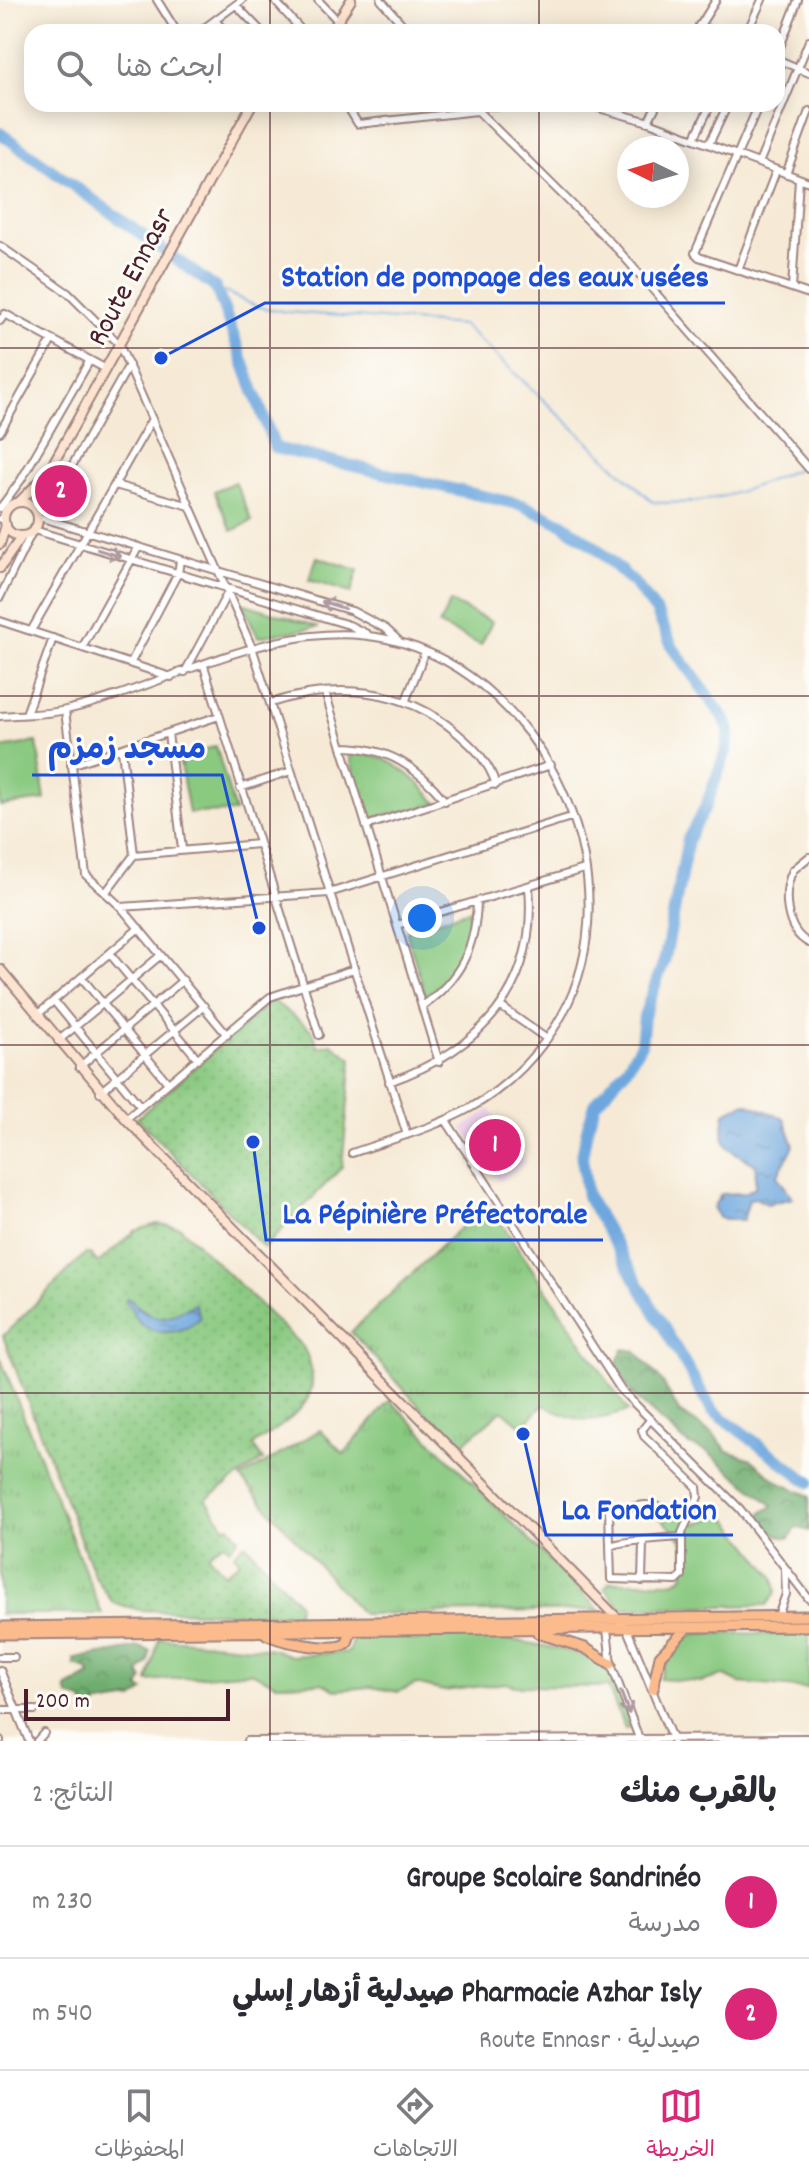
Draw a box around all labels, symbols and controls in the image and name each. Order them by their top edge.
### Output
search box [24,24,785,112]
icon: search [52,46,96,90]
text: ابحث هنا [116,49,223,92]
north arrow [617,136,689,208]
street label: Route Ennasr [78,201,187,355]
callout: Station de pompage des eaux usées [265,247,725,303]
text: Station de pompage des eaux usées [281,257,709,303]
pin: 2 [35,461,87,521]
one-way arrow [96,546,122,561]
one-way arrow [321,597,347,612]
callout: مسجد زمزم [32,719,222,775]
text: مسجد زمزم [48,729,206,775]
your location [402,898,442,938]
pin: 1 [469,1115,521,1175]
callout: La Pépinière Préfectorale [266,1184,603,1240]
text: La Pépinière Préfectorale [282,1194,588,1240]
callout: La Fondation [546,1479,733,1535]
text: La Fondation [561,1490,717,1536]
scale bar [24,1685,230,1721]
text: 200 m [36,1687,90,1718]
one-way arrow [619,1690,633,1714]
text: بالقرب منك [620,1771,777,1820]
text: النتائج: 2 [32,1777,114,1814]
text: Groupe Scolaire Sandrinéo [406,1859,701,1902]
text: 230 m [32,1884,93,1921]
text: 1 [748,1884,754,1921]
text: مدرسة [629,1907,701,1944]
text: Pharmacie Azhar Isly صيدلية أزهار إسلي [232,1974,701,2017]
text: 540 m [32,1996,93,2033]
text: 2 [745,1996,757,2033]
text: صيدلية · Route Ennasr [479,2023,701,2060]
tab: المحفوظات [94,2084,185,2168]
tab: الاتجاهات [373,2084,458,2168]
tab: الخريطة [646,2084,715,2168]

